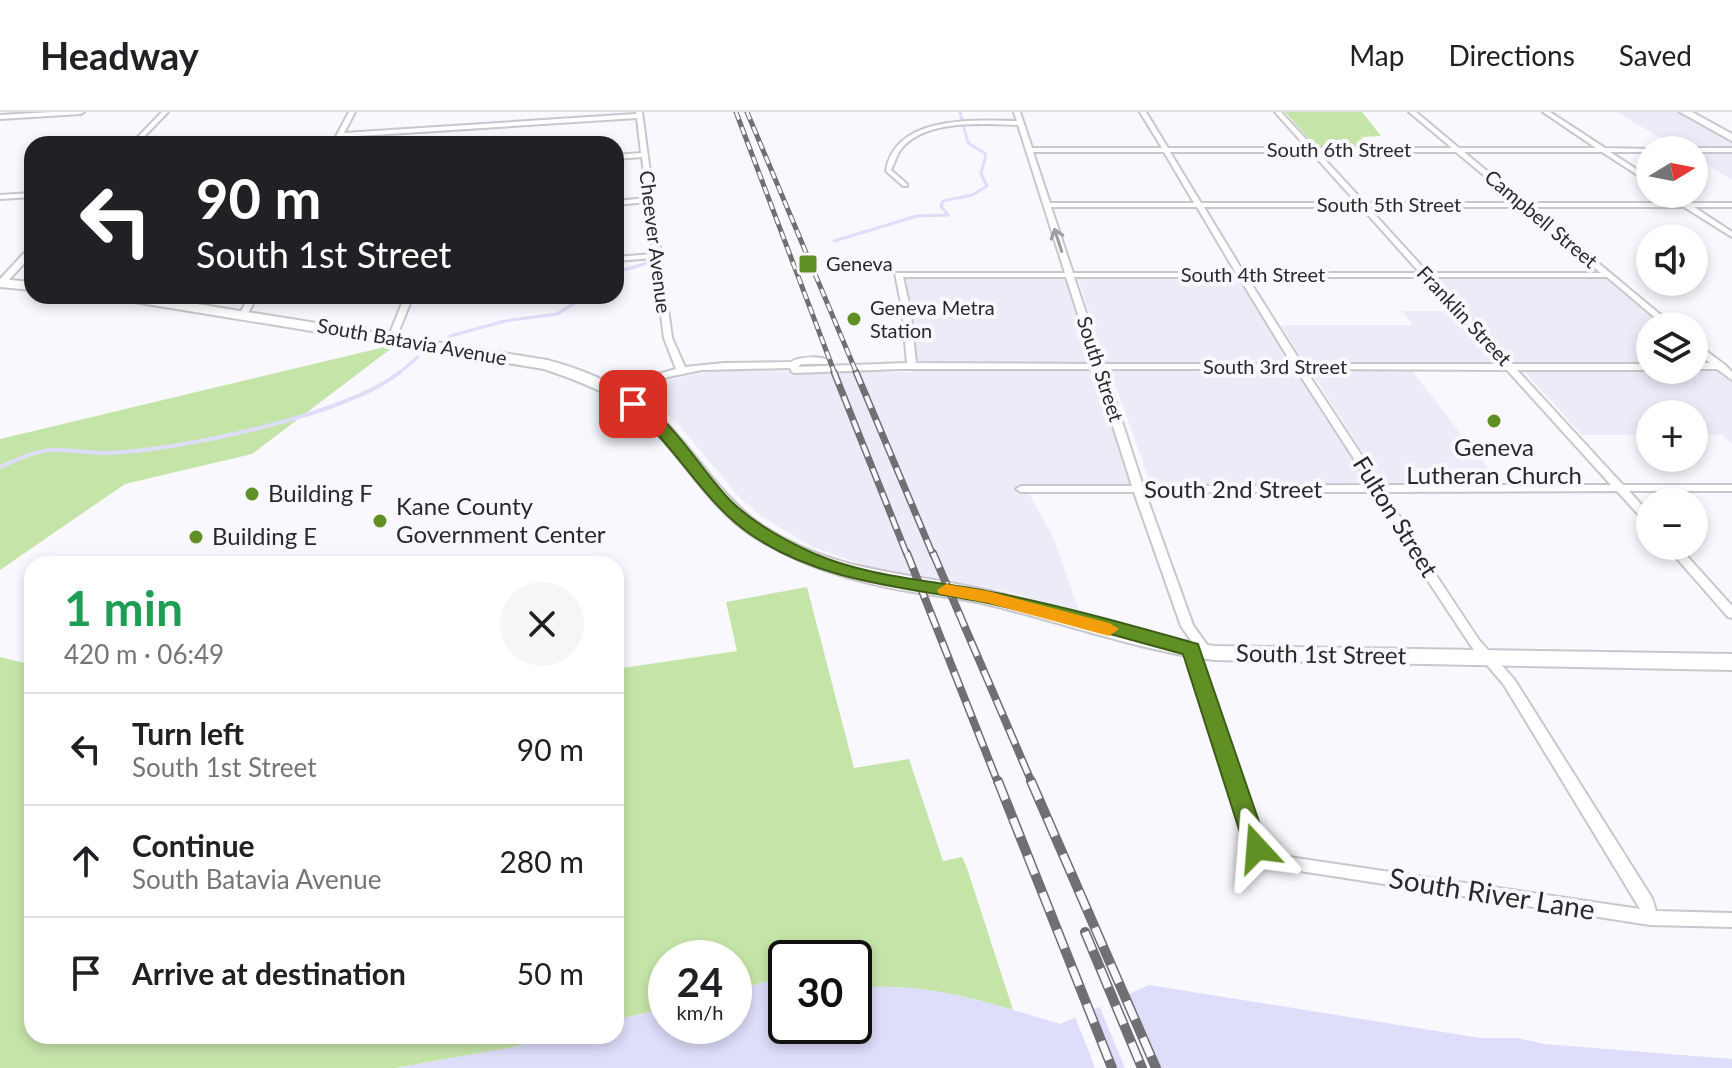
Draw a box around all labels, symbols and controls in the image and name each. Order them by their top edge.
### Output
text: Headway [40,32,199,78]
text: Map [1349,38,1404,72]
text: Directions [1448,38,1575,72]
text: Saved [1619,38,1692,72]
north arrow [1636,136,1708,208]
map controls [1636,136,1708,560]
street label: South 6th Street [1267,137,1411,161]
text: 90 m [196,164,321,231]
street label: Campbell Street [1480,164,1603,272]
icon: left [64,168,168,272]
street label: Cheever Avenue [635,169,677,315]
street label: South 5th Street [1317,192,1461,216]
button: sound [1636,224,1708,296]
one-way arrow [1050,228,1065,253]
text: South 1st Street [196,232,452,276]
place label: Geneva [826,251,893,275]
marker: Geneva [797,253,819,275]
street label: Franklin Street [1413,261,1517,370]
street label: South 4th Street [1181,262,1325,286]
place label: Geneva Metra Station [870,295,995,342]
marker: Geneva Metra Station [845,310,863,328]
button: layers [1636,312,1708,384]
street label: South Batavia Avenue [316,313,509,369]
street label: South Street [1073,313,1129,424]
street label: South 3rd Street [1203,354,1347,378]
pin [599,370,667,438]
icon: arrive [611,382,655,426]
button: + [1636,400,1708,472]
marker: Geneva Lutheran Church [1485,412,1503,430]
place label: Geneva Lutheran Church [1406,432,1582,489]
street label: Fulton Street [1348,451,1445,582]
street label: South 2nd Street [1144,474,1322,503]
place label: Building F [268,478,373,507]
marker: Building F [243,485,261,503]
button: − [1636,488,1708,560]
place label: Kane County Government Center [396,491,606,548]
marker: Kane County Government Center [371,512,389,530]
place label: Building E [212,521,317,550]
marker: Building E [187,528,205,546]
text: 1 min [64,579,183,636]
button: close [500,582,584,666]
text: 420 m · 06:49 [64,638,224,670]
street label: South 1st Street [1236,638,1407,669]
text: Turn left [132,715,244,751]
icon: left [64,727,108,771]
text: 90 m [517,731,584,767]
text: South 1st Street [132,751,317,783]
position arrow [1215,806,1299,890]
text: Continue [132,827,255,863]
icon: ahead [64,839,108,883]
text: 280 m [499,843,584,879]
street label: South River Lane [1387,860,1597,926]
text: South Batavia Avenue [132,863,382,895]
speed limit sign: 30 [768,940,872,1044]
icon: arrive [64,951,108,995]
text: Arrive at destination [132,955,406,991]
text: 50 m [517,955,584,991]
text: 24 [677,958,723,1006]
text: km/h [677,1000,723,1024]

